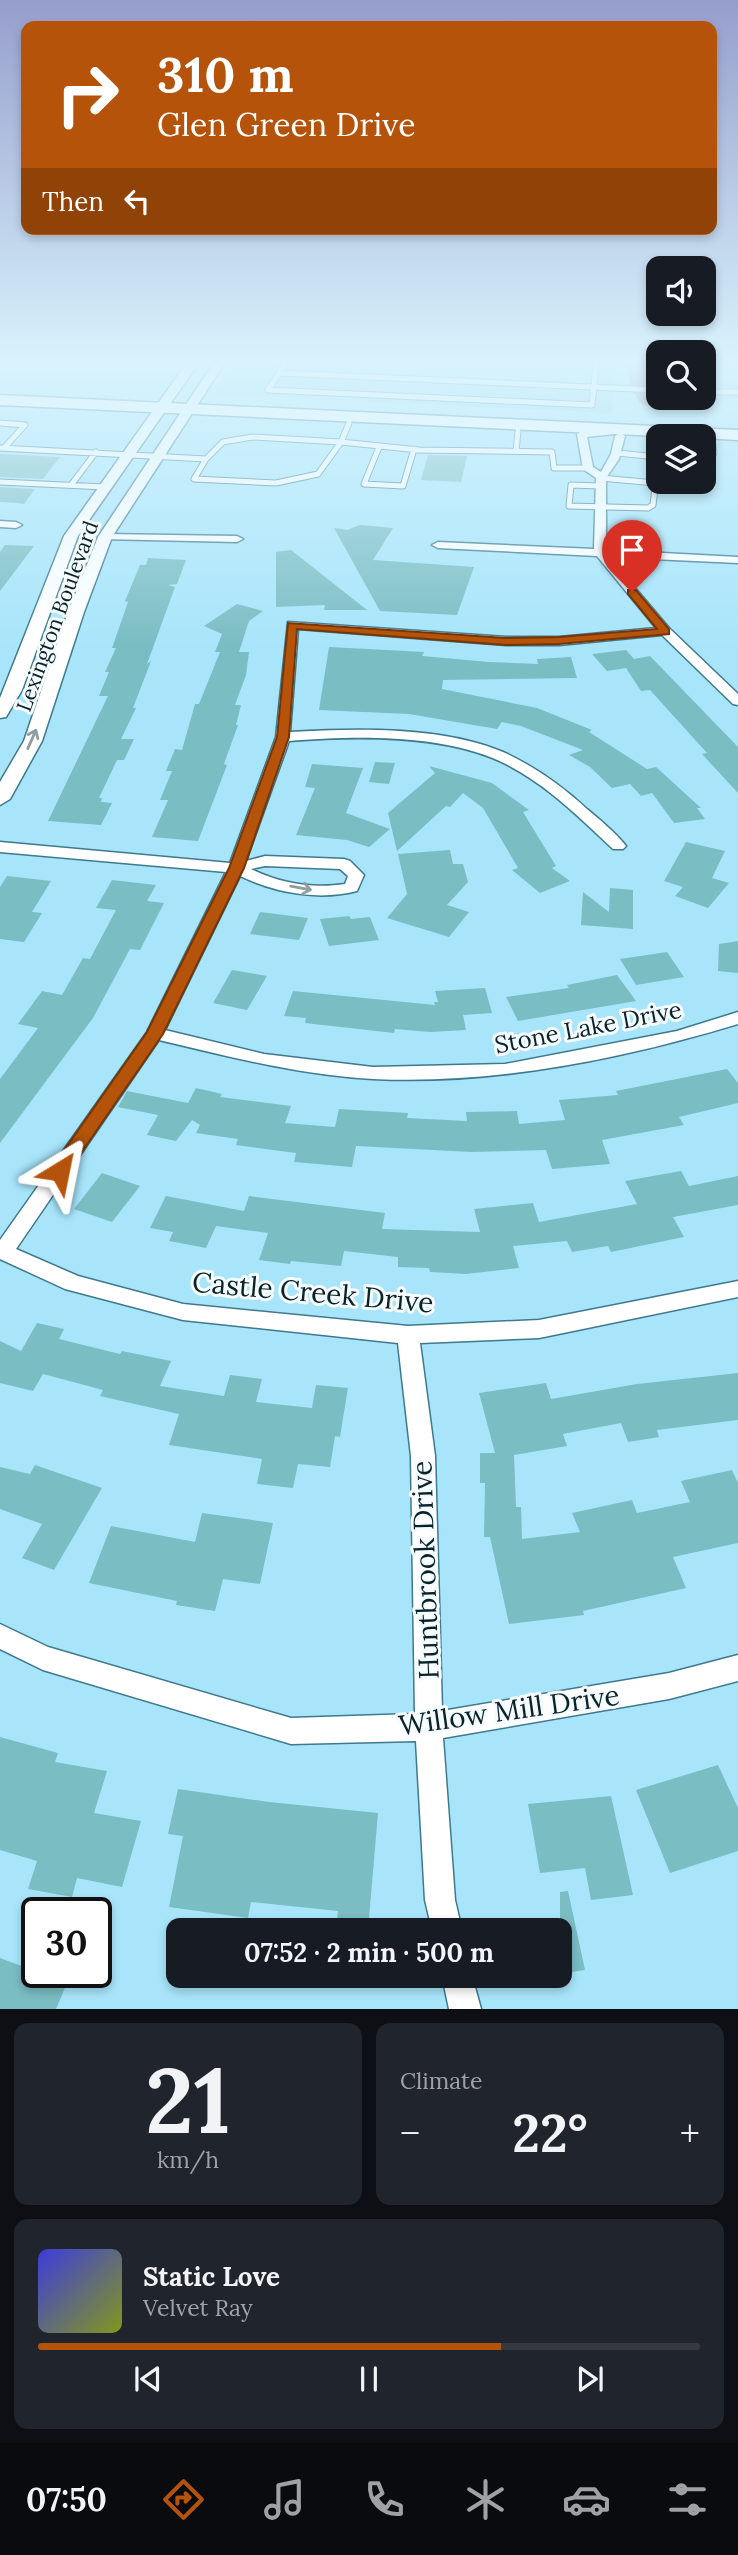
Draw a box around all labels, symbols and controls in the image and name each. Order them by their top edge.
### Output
text: 310 m [157,43,293,105]
icon: right [42,49,133,140]
text: Glen Green Drive [157,104,416,145]
icon: left [118,182,156,220]
text: Then [42,185,104,218]
map controls [646,256,716,494]
button: sound [646,256,716,326]
button: search [646,340,716,410]
button: layers [646,424,716,494]
street label: Lexington Boulevard [10,517,104,715]
pin [602,520,662,592]
icon: arrive [613,531,651,569]
one-way arrow [26,729,39,750]
one-way arrow [289,882,312,895]
street label: Stone Lake Drive [492,994,684,1060]
position arrow [23,1134,97,1208]
street label: Castle Creek Drive [191,1264,435,1320]
street label: Huntbrook Drive [403,1460,447,1680]
street label: Willow Mill Drive [396,1677,622,1743]
speed limit sign: 30 [21,1897,112,1988]
text: 07:52 · 2 min · 500 m [244,1936,494,1969]
text: 21 [145,2041,231,2158]
text: Climate [400,2066,482,2095]
text: 22° [512,2100,588,2166]
text: − [400,2109,420,2157]
text: + [680,2109,700,2157]
text: km/h [157,2145,219,2174]
text: Static Love [143,2260,280,2293]
text: Velvet Ray [143,2293,253,2322]
icon: previous [129,2360,167,2398]
icon: pause [350,2360,388,2398]
icon: next [571,2360,609,2398]
icon: directions [159,2475,208,2524]
icon: music [260,2475,309,2524]
icon: phone [360,2475,409,2524]
icon: climate [461,2475,510,2524]
icon: car [562,2475,611,2524]
icon: filters [663,2475,712,2524]
text: 07:50 [26,2479,107,2520]

